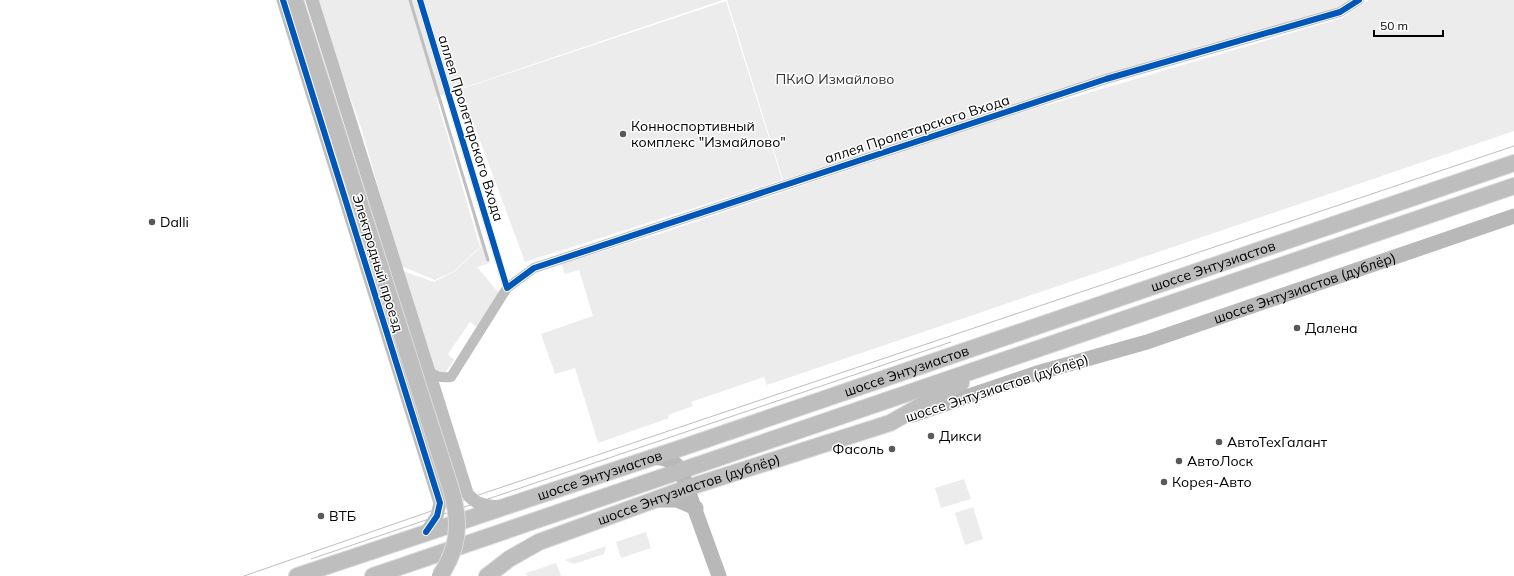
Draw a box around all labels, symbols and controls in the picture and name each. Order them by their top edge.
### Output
scale bar [1374,12,1443,38]
text: 50 m [1380,18,1408,33]
street label: аллея Пролетарского Входа [434,33,508,223]
park label: ПКиО Измайлово [776,70,894,88]
street label: аллея Пролетарского Входа [822,91,1012,167]
place label: Конноспортивный комплекс "Измайлово" [631,117,786,151]
marker: Конноспортивный комплекс "Измайлово" [618,129,628,139]
street label: Электродный проезд [348,192,408,335]
place label: Dalli [160,213,189,231]
marker: Dalli [147,217,157,227]
street label: шоссе Энтузиастов [1148,236,1278,296]
street label: шоссе Энтузиастов (дублёр) [1211,248,1398,327]
place label: Далена [1305,319,1358,337]
marker: Далена [1292,323,1302,333]
street label: шоссе Энтузиастов [842,341,971,401]
street label: шоссе Энтузиастов (дублёр) [903,350,1091,426]
place label: Дикси [939,427,982,445]
marker: Дикси [926,431,936,441]
place label: АвтоТехГалант [1227,433,1328,451]
marker: АвтоТехГалант [1214,437,1224,447]
place label: Фасоль [832,440,884,458]
marker: Фасоль [887,444,897,454]
street label: шоссе Энтузиастов [535,446,665,504]
street label: шоссе Энтузиастов (дублёр) [595,450,782,529]
place label: АвтоЛоск [1187,452,1254,470]
marker: АвтоЛоск [1174,456,1184,466]
place label: Корея-Авто [1172,473,1252,491]
marker: Корея-Авто [1159,477,1169,487]
place label: ВТБ [329,507,356,525]
marker: ВТБ [316,511,326,521]

